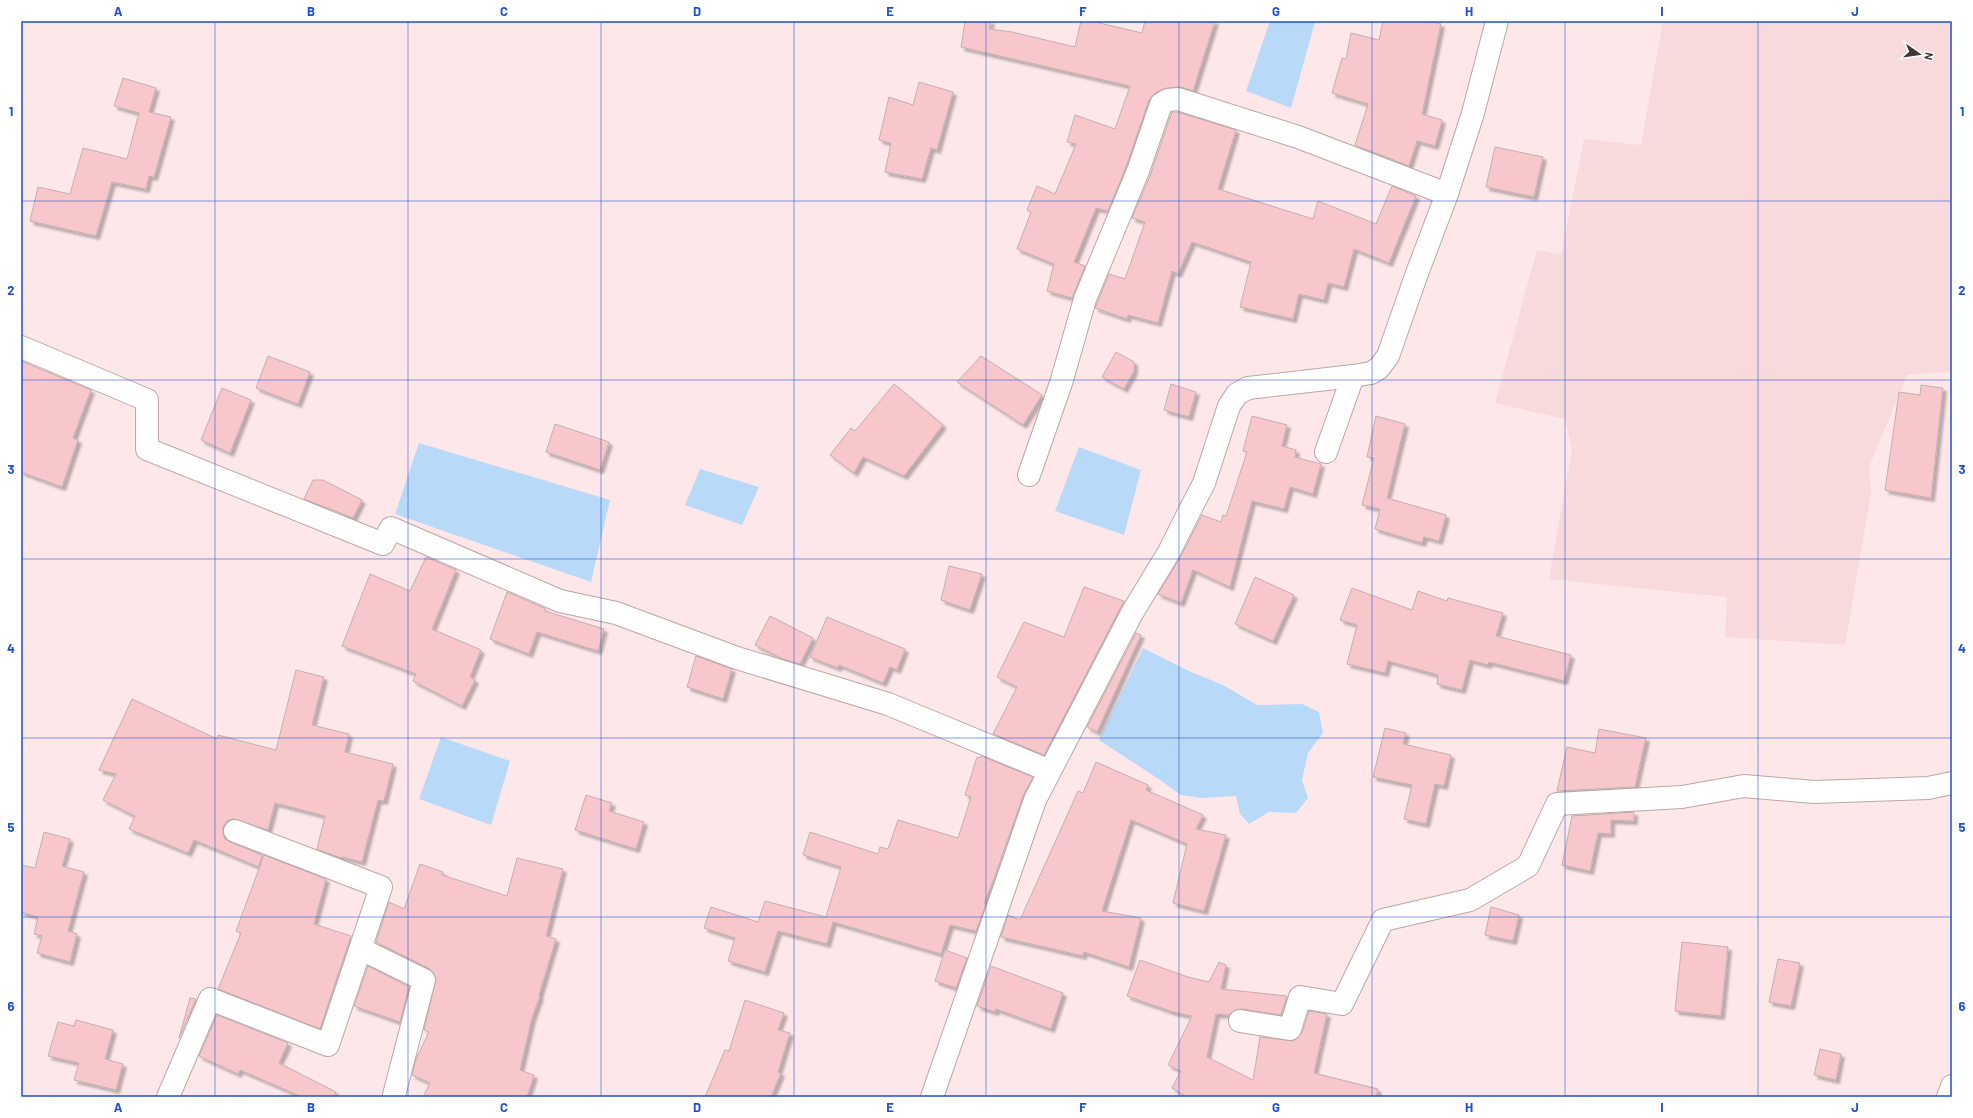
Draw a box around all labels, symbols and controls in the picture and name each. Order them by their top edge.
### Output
text: A [114,3,123,19]
text: B [307,3,315,19]
text: C [500,3,508,19]
text: D [693,3,701,19]
text: E [886,3,894,19]
text: F [1079,3,1087,19]
text: G [1272,3,1280,19]
text: H [1465,3,1473,19]
text: I [1660,3,1664,19]
text: J [1851,3,1859,19]
north arrow [1899,34,1939,74]
text: N [1922,51,1936,61]
text: 1 [9,103,13,119]
text: 1 [1960,103,1964,119]
text: 2 [7,282,15,298]
text: 2 [1958,282,1966,298]
text: 3 [7,461,15,477]
text: 3 [1958,461,1966,477]
text: 4 [7,640,15,656]
text: 4 [1958,640,1966,656]
text: 5 [7,819,15,835]
text: 5 [1958,819,1966,835]
text: 6 [8,998,15,1014]
text: 6 [1959,998,1966,1014]
text: A [114,1099,123,1115]
text: B [307,1099,315,1115]
text: C [500,1099,508,1115]
text: D [693,1099,701,1115]
text: E [886,1099,894,1115]
text: F [1079,1099,1087,1115]
text: G [1272,1099,1280,1115]
text: H [1465,1099,1473,1115]
text: I [1660,1099,1664,1115]
text: J [1851,1099,1859,1115]

